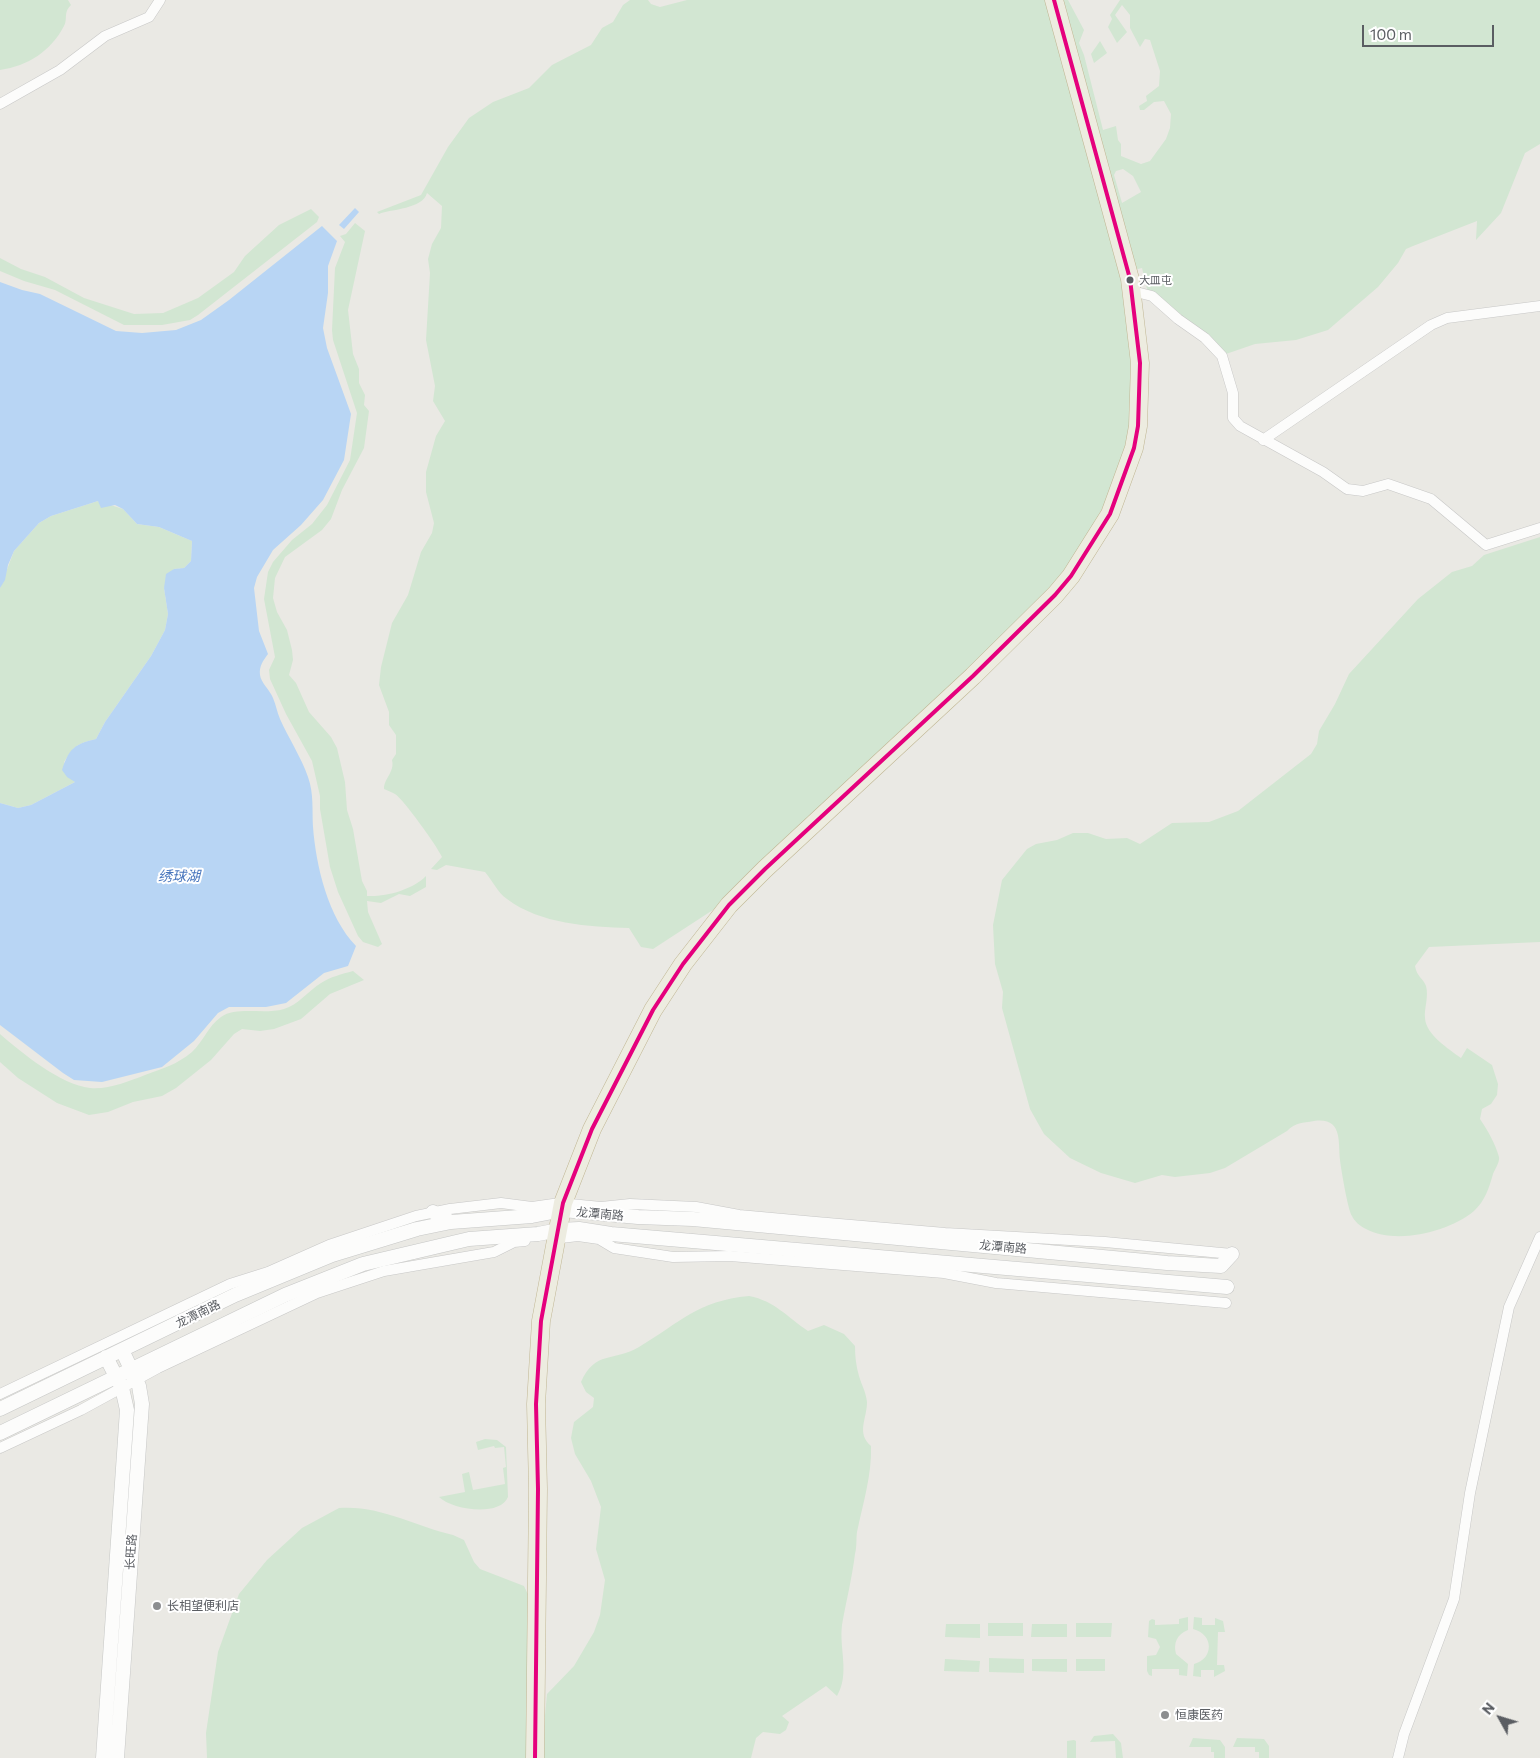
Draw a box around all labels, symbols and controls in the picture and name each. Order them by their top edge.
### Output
scale bar [1365,15,1498,47]
text: 100 m [1370,25,1412,43]
place label: 大皿屯 [1139,273,1172,287]
marker: 大皿屯 [1125,275,1135,285]
water label: 绣球湖 [158,868,200,884]
street label: 龙潭南路 [575,1205,625,1223]
street label: 龙潭南路 [978,1238,1028,1256]
street label: 龙潭南路 [173,1297,223,1331]
street label: 长旺路 [123,1534,139,1570]
place label: 长相望便利店 [167,1599,239,1613]
marker: 长相望便利店 [151,1600,163,1612]
north arrow [1475,1693,1525,1743]
text: N [1478,1699,1498,1718]
place label: 恒康医药 [1175,1708,1223,1722]
marker: 恒康医药 [1159,1709,1171,1721]

